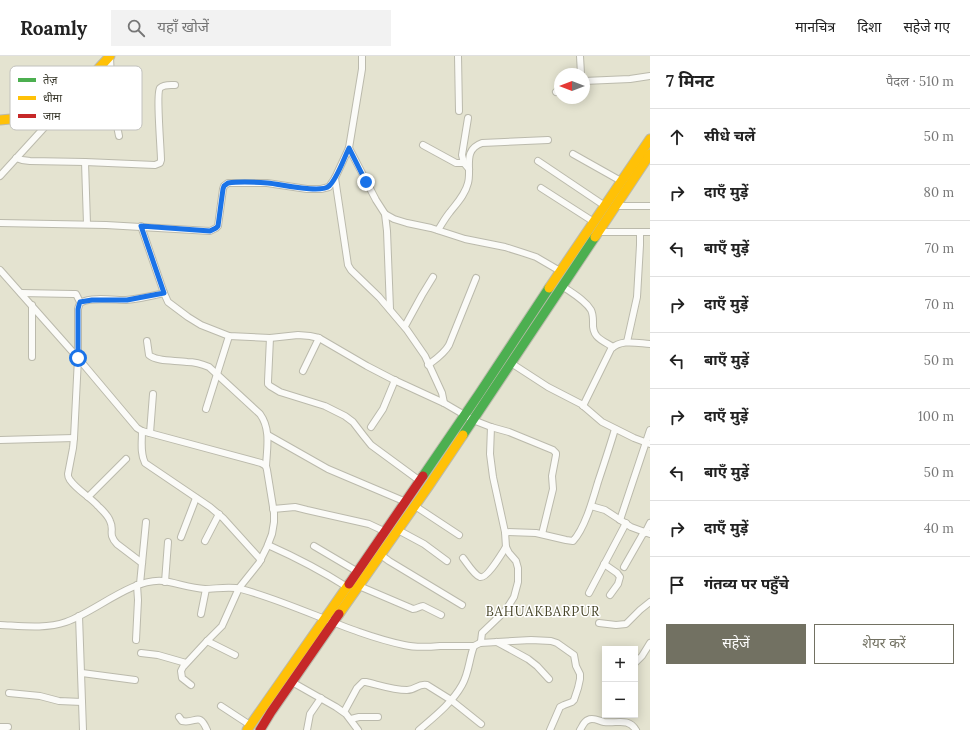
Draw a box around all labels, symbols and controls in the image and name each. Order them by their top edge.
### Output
search box [111,10,391,46]
text: Roamly [20,16,87,40]
icon: search [125,17,147,39]
text: यहाँ खोजें [157,17,209,36]
text: मानचित्र [795,18,835,36]
text: दिशा [857,18,881,36]
text: सहेजे गए [903,18,950,36]
legend [10,66,142,130]
north arrow [554,68,590,104]
text: 7 मिनट [666,70,714,92]
text: तेज़ [43,73,58,87]
text: पैदल · 510 m [886,73,954,90]
text: धीमा [43,91,62,105]
text: जाम [43,109,61,123]
icon: ahead [666,126,688,148]
text: सीधे चलें [704,126,755,145]
text: 50 m [924,128,954,145]
route end [357,173,375,191]
icon: right [666,182,688,204]
text: दाएँ मुड़ें [704,182,748,201]
text: 80 m [924,184,954,201]
icon: left [666,238,688,260]
text: बाएँ मुड़ें [704,238,749,257]
text: 70 m [925,240,954,257]
icon: right [666,294,688,316]
text: दाएँ मुड़ें [704,294,748,313]
text: 70 m [925,296,954,313]
route start [69,349,87,367]
icon: left [666,350,688,372]
text: बाएँ मुड़ें [704,350,749,369]
text: 50 m [924,352,954,369]
icon: right [666,406,688,428]
text: दाएँ मुड़ें [704,406,748,425]
text: 100 m [918,408,954,425]
icon: left [666,462,688,484]
text: बाएँ मुड़ें [704,462,749,481]
text: 50 m [924,464,954,481]
icon: right [666,518,688,540]
text: दाएँ मुड़ें [704,518,748,537]
text: 40 m [924,520,954,537]
icon: arrive [666,574,688,596]
text: गंतव्य पर पहुँचे [704,574,789,593]
district label: BAHUAKBARPUR [486,603,600,620]
button: सहेजें [666,624,806,664]
button: शेयर करें [814,624,954,664]
map controls [602,646,638,718]
button: + [602,646,638,682]
button: − [602,682,638,718]

